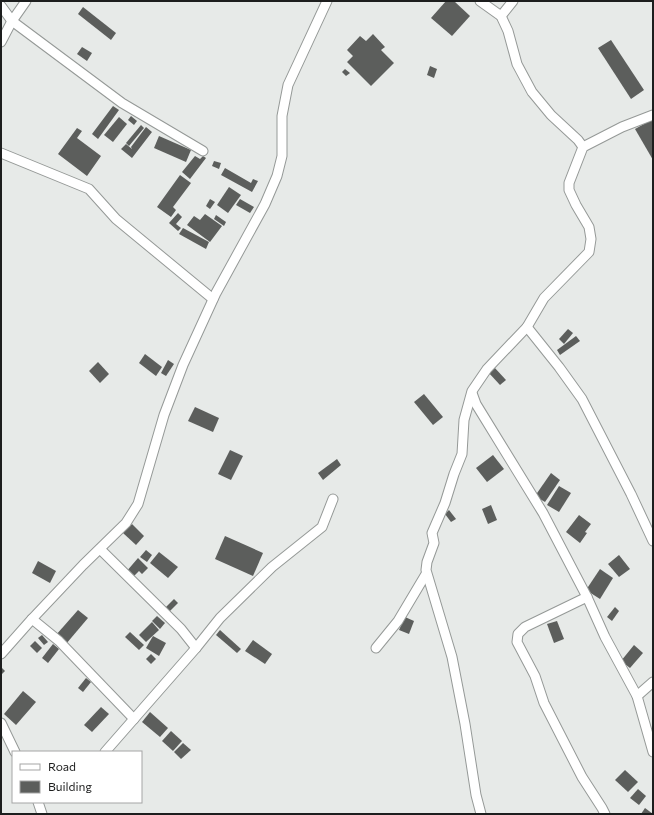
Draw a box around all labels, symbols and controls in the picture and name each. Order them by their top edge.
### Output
legend [12,751,142,803]
text: Road [48,759,76,773]
text: Building [48,779,92,793]

